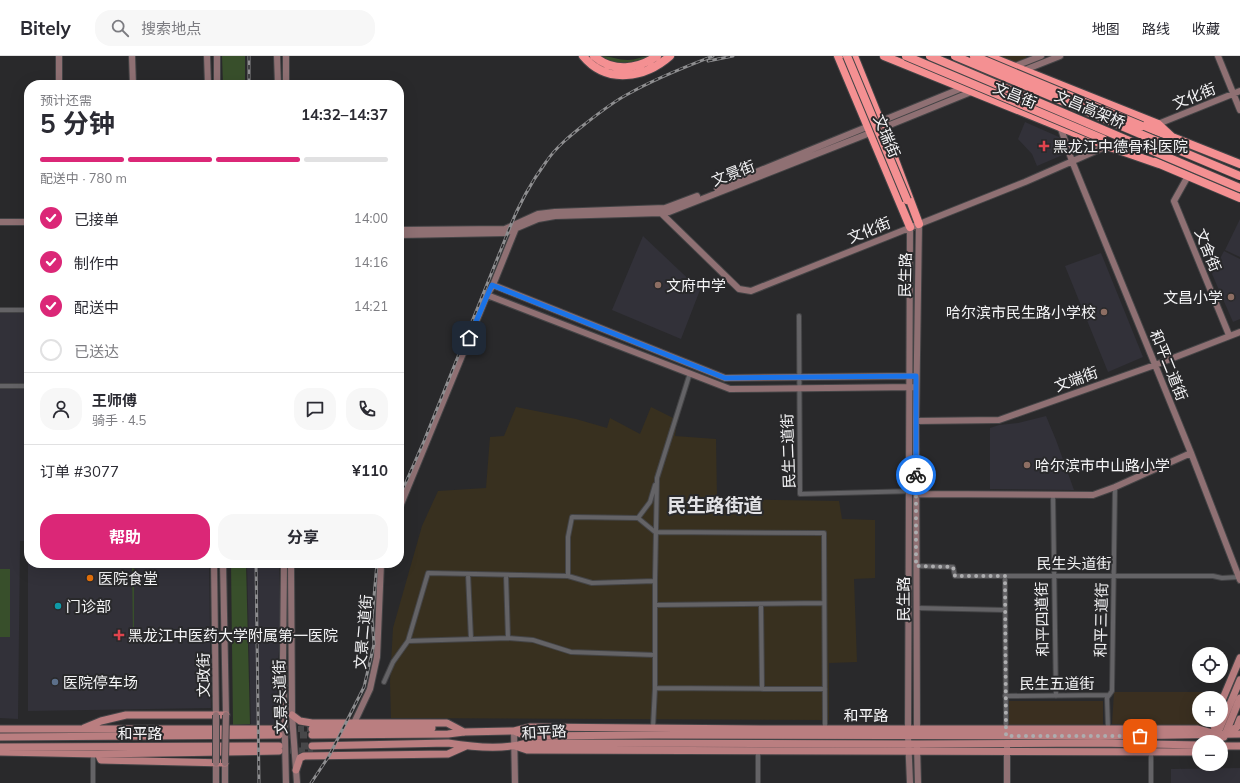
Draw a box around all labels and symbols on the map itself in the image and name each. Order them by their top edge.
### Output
street label: 文昌街 [991,78,1039,112]
street label: 文化街 [1170,79,1218,113]
street label: 文昌高架桥 [1052,86,1128,132]
street label: 文瑞街 [869,112,905,160]
place label: 黑龙江中德骨科医院 [1053,137,1188,156]
marker: 黑龙江中德骨科医院 [1038,140,1050,152]
street label: 文景街 [709,156,757,190]
street label: 文化街 [845,213,893,247]
street label: 文舍街 [1191,226,1225,274]
street label: 民生路 [895,252,915,298]
place label: 文府中学 [666,276,726,295]
marker: 文府中学 [653,280,663,290]
place label: 文昌小学 [1163,288,1223,307]
marker: 文昌小学 [1226,292,1236,302]
place label: 哈尔滨市民生路小学校 [946,303,1096,322]
marker: 哈尔滨市民生路小学校 [1099,307,1109,317]
pin [452,321,486,355]
street label: 和平二道街 [1146,327,1192,403]
street label: 文端街 [1052,362,1100,396]
street label: 民生二道街 [777,413,799,489]
courier [896,455,936,495]
place label: 哈尔滨市中山路小学 [1035,456,1170,475]
marker: 哈尔滨市中山路小学 [1022,460,1032,470]
district label: 民生路街道 [667,493,763,517]
street label: 民生头道街 [1036,554,1112,573]
place label: 医院食堂 [98,569,158,588]
marker: 医院食堂 [85,573,95,583]
street label: 民生路 [894,576,913,622]
street label: 和平四道街 [1032,581,1052,657]
street label: 和平三道街 [1091,582,1111,658]
street label: 文景二道街 [350,594,376,670]
place label: 门诊部 [66,597,111,616]
marker: 门诊部 [53,601,63,611]
place label: 黑龙江中医药大学附属第一医院 [128,626,338,645]
marker: 黑龙江中医药大学附属第一医院 [113,629,125,641]
street label: 文政街 [194,652,213,698]
street label: 文景头道街 [269,659,291,735]
place label: 医院停车场 [63,673,138,692]
street label: 民生五道街 [1019,674,1095,693]
marker: 医院停车场 [50,677,60,687]
street label: 和平路 [843,706,889,725]
pin [1123,719,1157,753]
street label: 和平路 [521,721,567,743]
street label: 和平路 [117,724,163,743]

